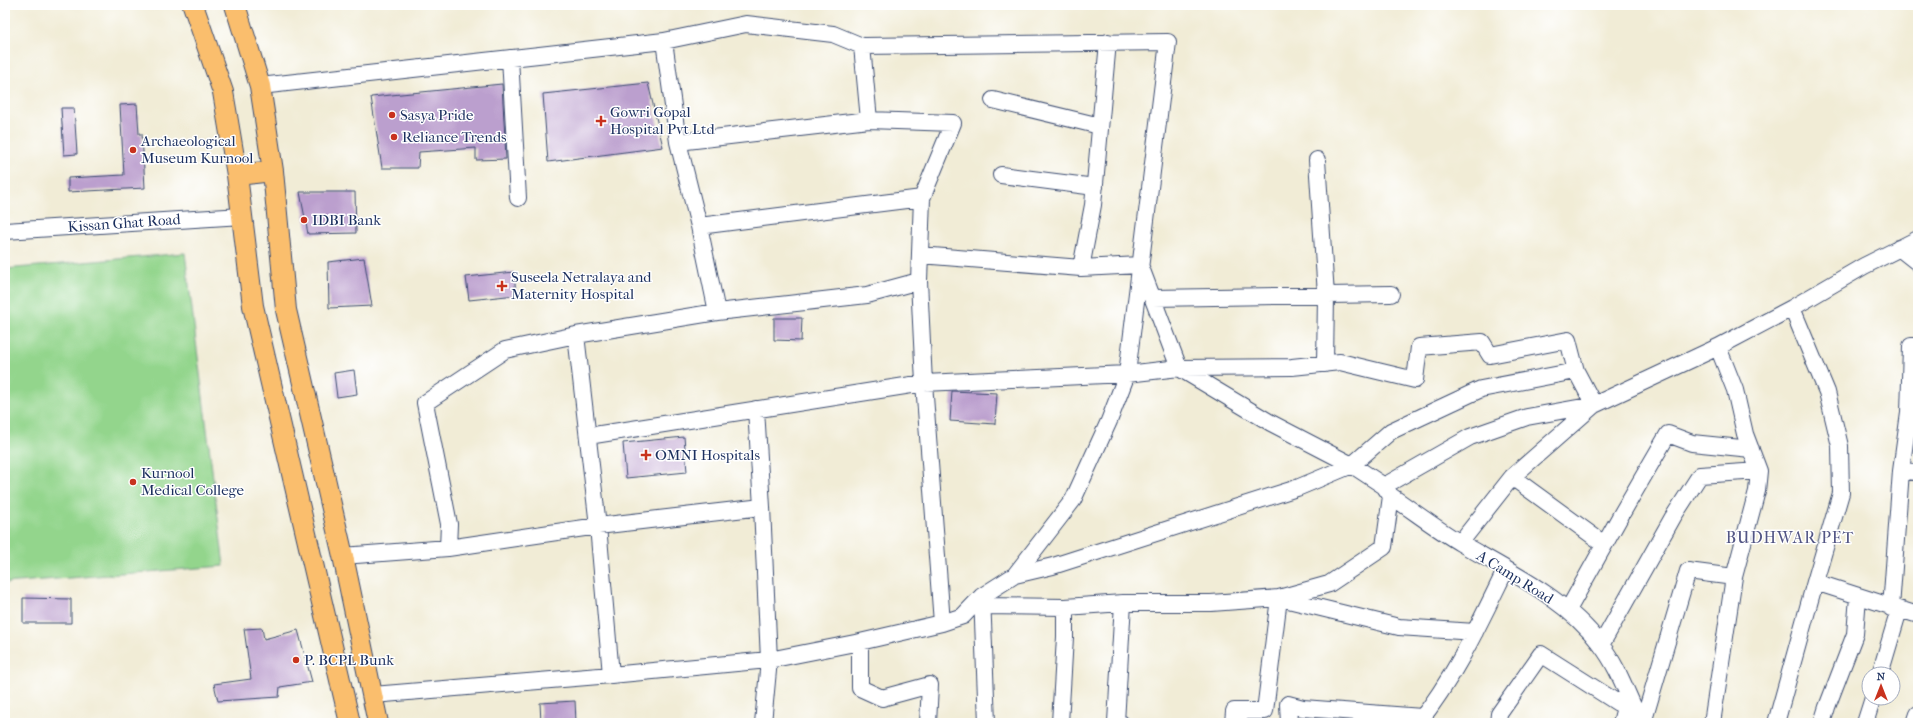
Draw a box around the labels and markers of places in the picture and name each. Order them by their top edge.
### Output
place label: Gowri Gopal Hospital Pvt Ltd [610,103,715,138]
place label: Sasya Pride [400,106,474,124]
marker: Sasya Pride [387,110,397,120]
marker: Gowri Gopal Hospital Pvt Ltd [595,115,607,127]
place label: Reliance Trends [402,128,507,146]
place label: Archaeological Museum Kurnool [140,132,253,167]
marker: Reliance Trends [389,132,399,142]
marker: Archaeological Museum Kurnool [128,145,138,155]
place label: IDBI Bank [312,211,381,229]
marker: IDBI Bank [299,215,309,225]
place label: Suseela Netralaya and Maternity Hospital [511,268,652,303]
marker: Suseela Netralaya and Maternity Hospital [496,280,508,292]
place label: OMNI Hospitals [655,446,761,464]
marker: OMNI Hospitals [640,449,652,461]
place label: Kurnool Medical College [141,464,245,499]
marker: Kurnool Medical College [128,477,138,487]
place label: P. BCPL Bunk [304,651,394,669]
marker: P. BCPL Bunk [291,655,301,665]

